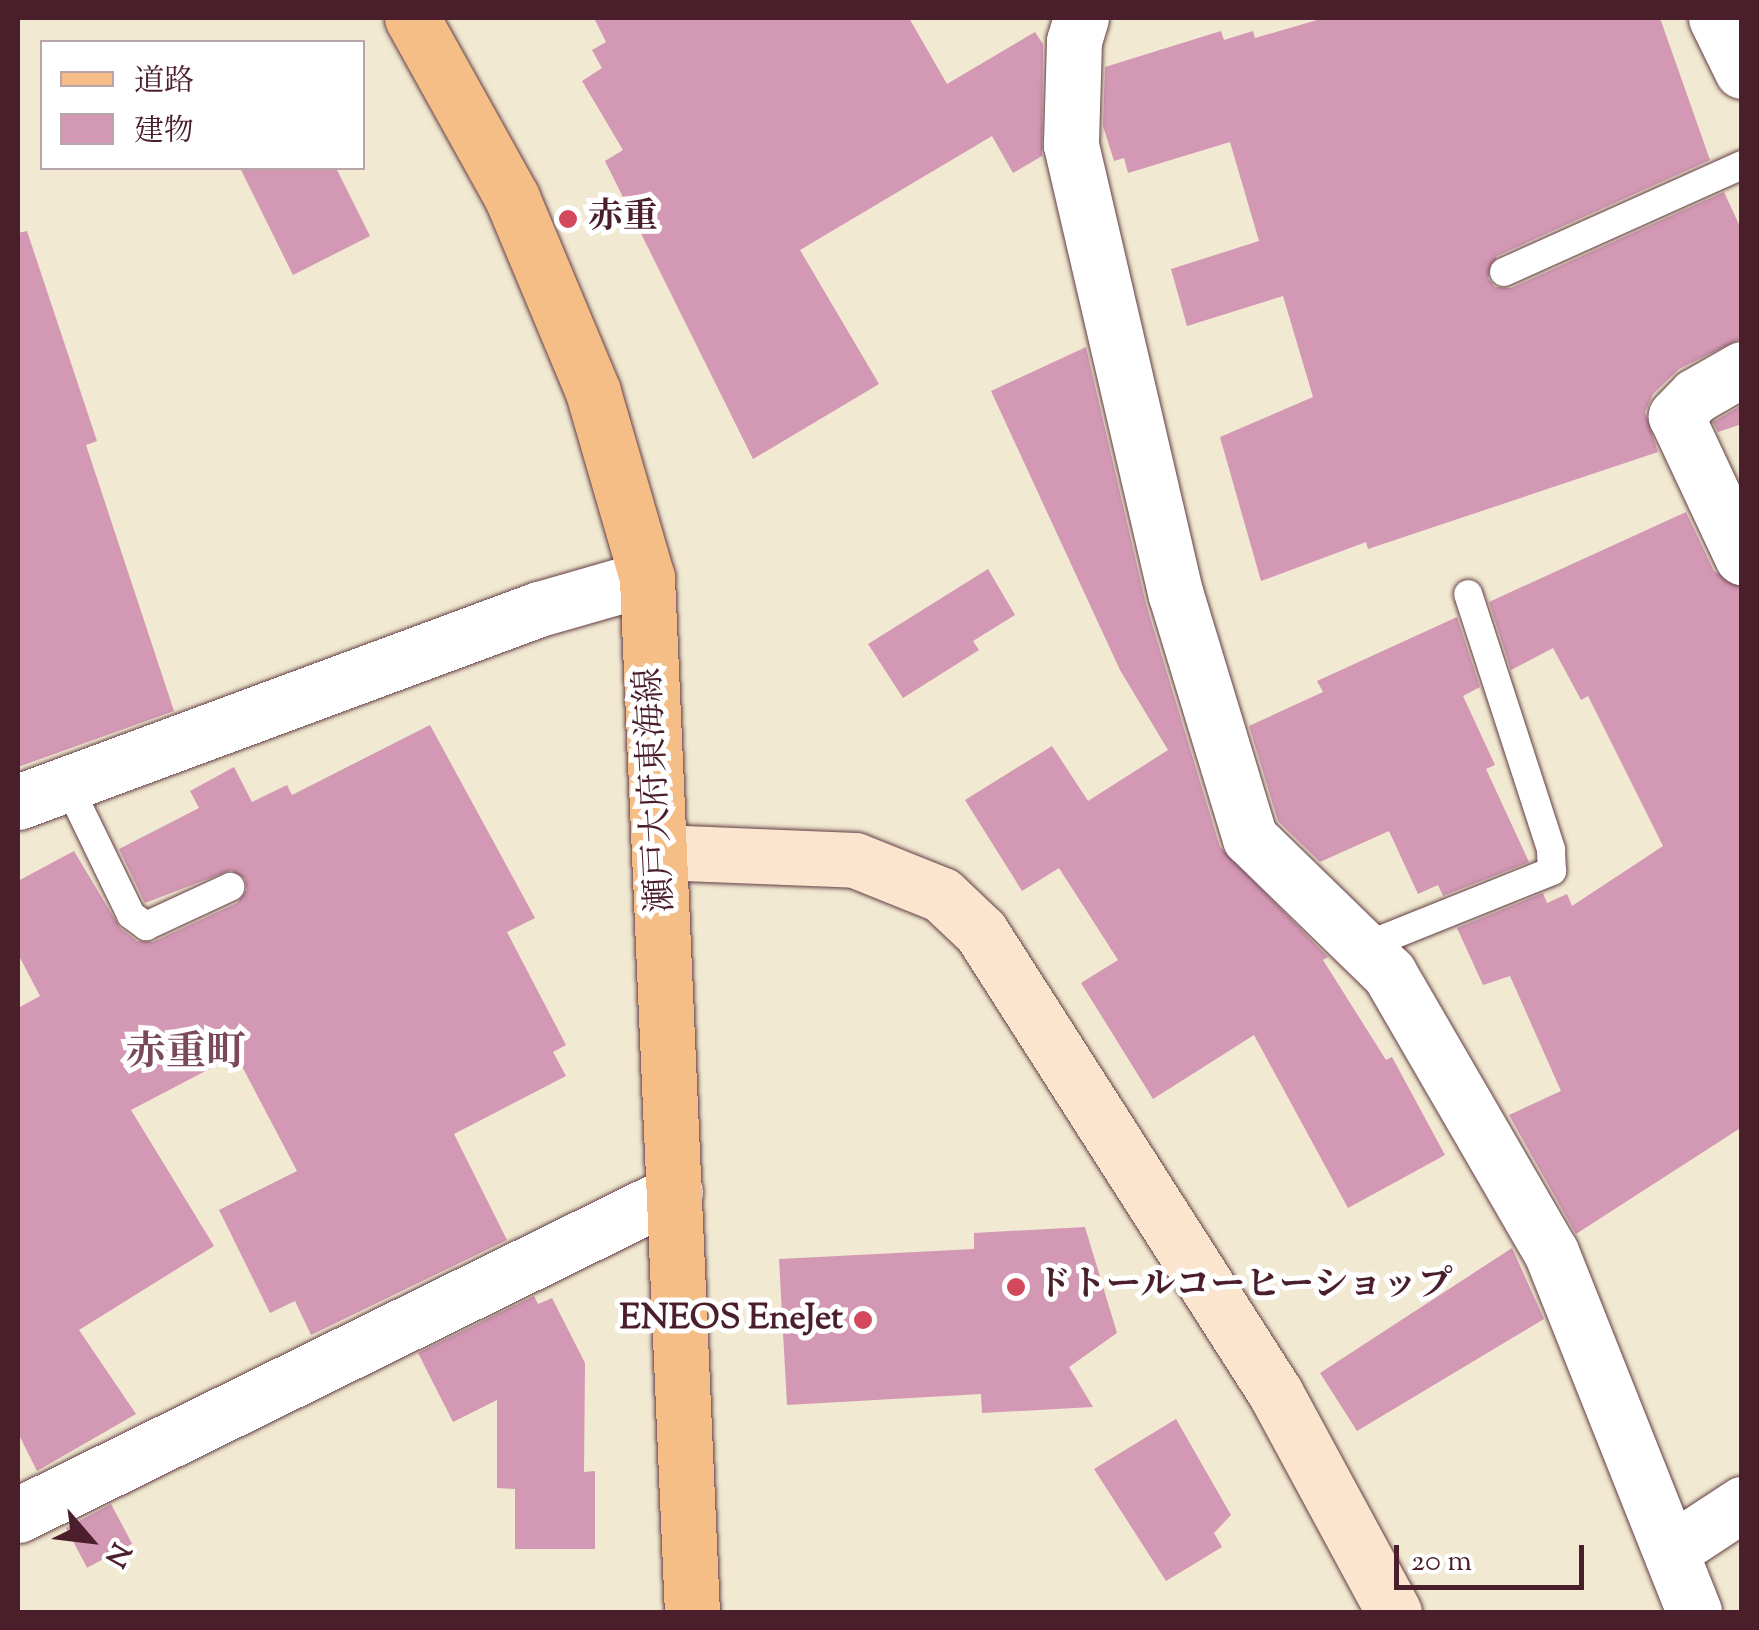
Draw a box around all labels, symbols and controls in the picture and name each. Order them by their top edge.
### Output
legend [40,40,365,170]
text: 道路 [134,61,194,104]
text: 建物 [134,111,194,154]
place label: 赤重 [588,198,658,240]
marker: 赤重 [557,208,579,230]
street label: 瀬戸大府東海線 [630,667,684,913]
district label: 赤重町 [126,1031,246,1079]
place label: ドトールコーヒーショップ [1036,1266,1455,1308]
marker: ドトールコーヒーショップ [1005,1276,1027,1298]
place label: ENEOS EneJet [620,1299,843,1341]
marker: ENEOS EneJet [852,1309,874,1331]
north arrow [40,1490,140,1590]
scale bar [1399,1525,1589,1587]
text: N [94,1535,139,1573]
text: 20 m [1411,1541,1472,1584]

